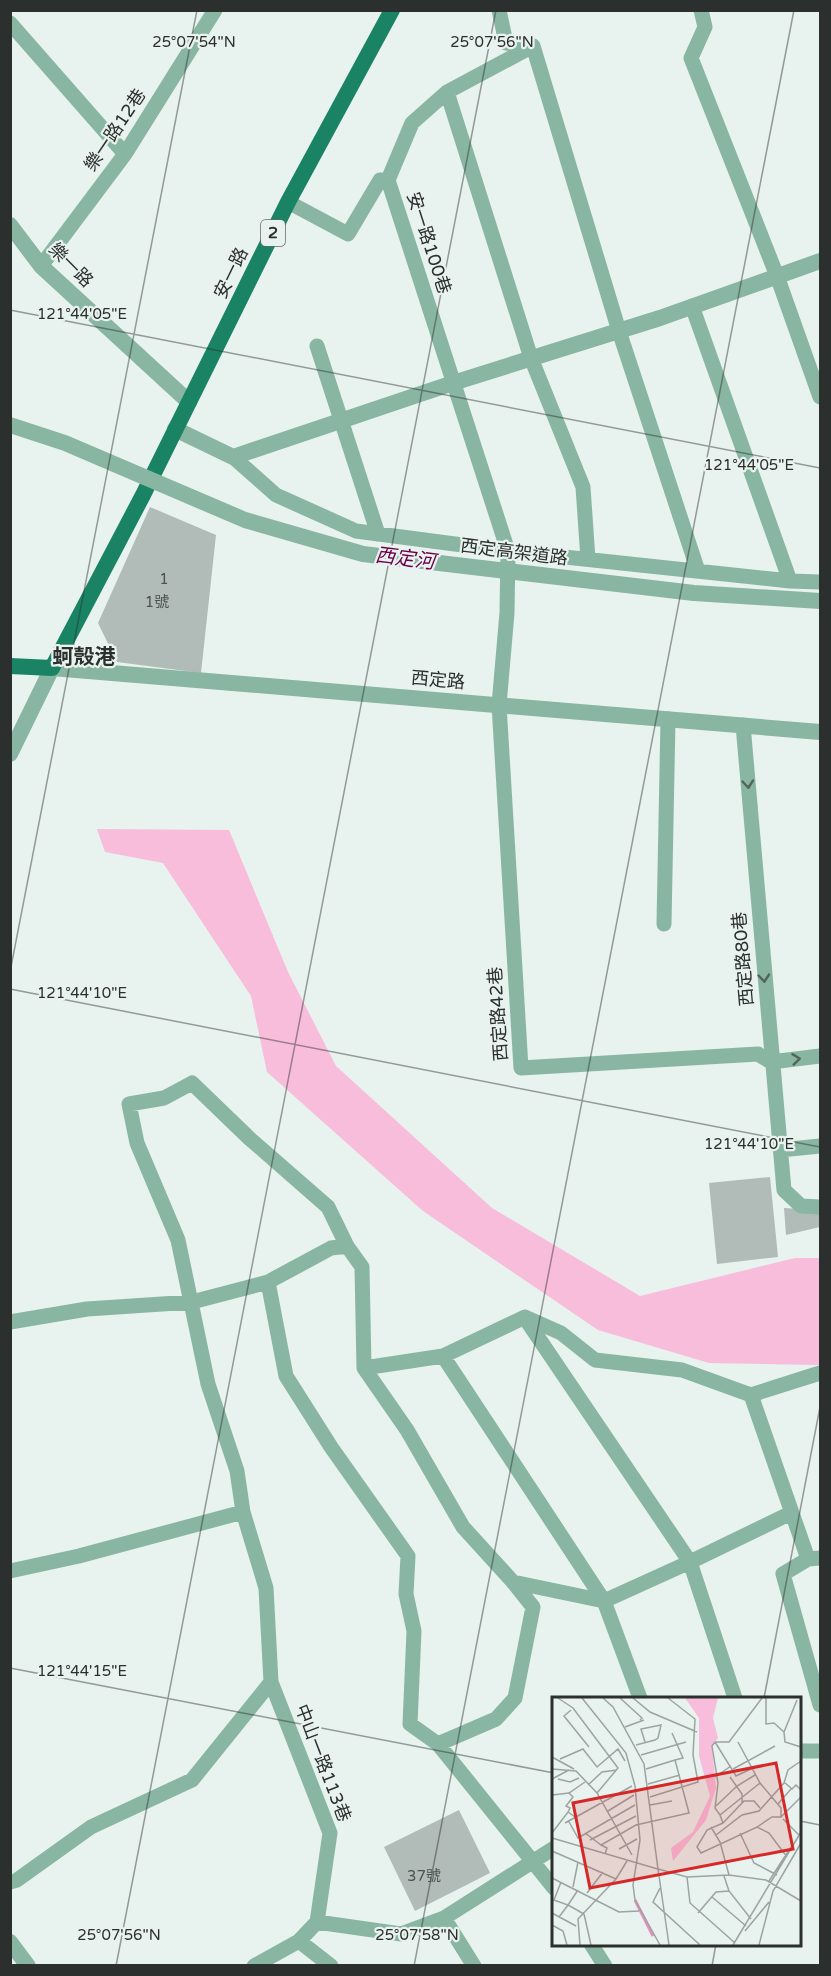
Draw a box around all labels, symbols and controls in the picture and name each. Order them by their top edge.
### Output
text: 25°07'54"N [152,33,236,51]
text: 25°07'56"N [450,33,534,51]
street label: 樂一路12巷 [79,85,151,175]
street label: 安一路100巷 [402,189,456,297]
road number: 2 [261,220,285,246]
street label: 樂一路 [44,238,98,292]
street label: 安一路 [209,244,253,302]
text: 121°44'05"E [37,305,127,323]
text: 121°44'05"E [704,456,794,474]
street label: 西定高架道路 [459,535,569,569]
water label: 西定河 [374,543,440,575]
house number: 1 [159,570,169,588]
house number: 1號 [145,593,169,611]
district label: 蚵殼港 [53,645,116,670]
street label: 西定路 [410,667,466,693]
one-way arrow [741,779,754,788]
street label: 西定路80巷 [728,911,758,1007]
street label: 西定路42巷 [484,966,512,1062]
one-way arrow [757,973,770,983]
text: 121°44'10"E [37,984,127,1002]
one-way arrow [791,1053,800,1066]
text: 121°44'10"E [704,1135,794,1153]
text: 121°44'15"E [37,1662,127,1680]
inset map [552,1697,801,1946]
street label: 中山一路113巷 [291,1701,355,1825]
house number: 37號 [407,1867,441,1885]
text: 25°07'56"N [77,1926,161,1944]
text: 25°07'58"N [375,1926,459,1944]

